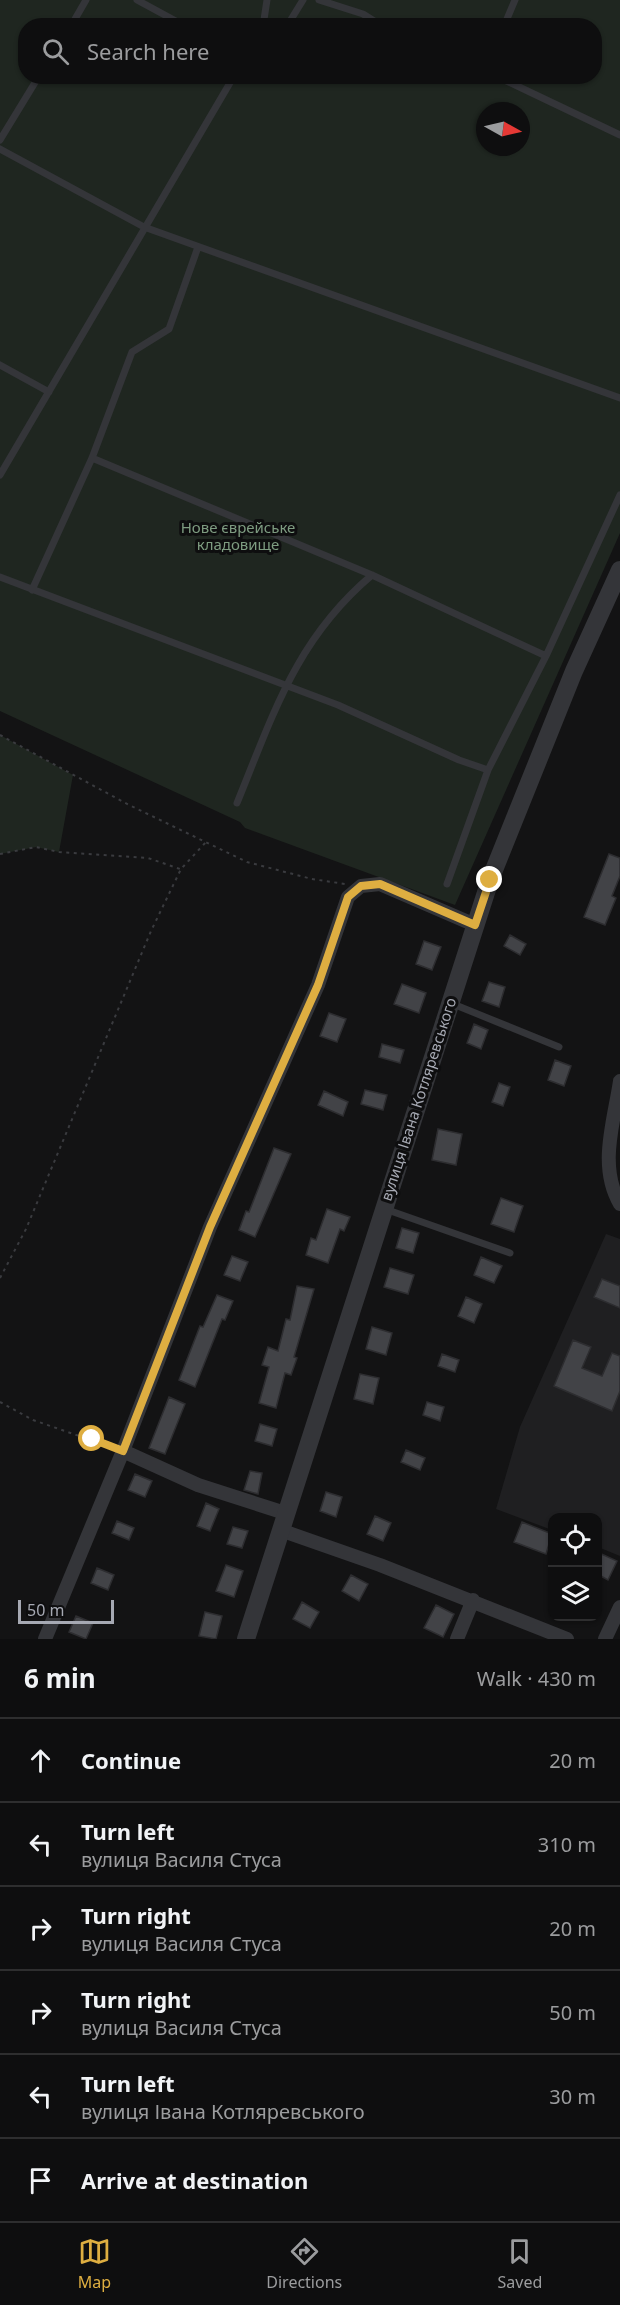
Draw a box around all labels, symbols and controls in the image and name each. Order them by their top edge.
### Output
search box [18,18,602,84]
icon: search [39,35,72,68]
text: Search here [87,36,209,66]
north arrow [476,102,530,156]
park label: Нове єврейське кладовище [181,517,295,554]
route end [476,866,502,892]
street label: вулиця Івана Котляревського [376,995,460,1203]
route start [78,1425,104,1451]
map controls [548,1513,602,1621]
button: locate [548,1513,602,1567]
button: layers [548,1567,602,1621]
scale bar [18,1597,114,1624]
text: 50 m [27,1599,64,1621]
text: 6 min [24,1660,96,1696]
text: Walk · 430 m [477,1665,596,1692]
icon: ahead [24,1744,57,1777]
text: Continue [81,1745,181,1775]
text: 20 m [549,1747,596,1774]
text: Turn left [81,1816,175,1846]
icon: left [24,1828,57,1861]
text: 310 m [538,1831,596,1858]
text: вулиця Василя Стуса [81,1846,282,1873]
text: Turn right [81,1900,191,1930]
icon: right [24,1912,57,1945]
text: 20 m [549,1915,596,1942]
text: вулиця Василя Стуса [81,1930,282,1957]
text: Turn right [81,1984,191,2014]
icon: right [24,1996,57,2029]
text: 50 m [549,1999,596,2026]
text: вулиця Василя Стуса [81,2014,282,2041]
text: Turn left [81,2068,175,2098]
icon: left [24,2080,57,2113]
text: 30 m [549,2083,596,2110]
text: вулиця Івана Котляревського [81,2098,365,2125]
icon: arrive [24,2164,57,2197]
text: Arrive at destination [81,2165,308,2195]
tab: Map [78,2235,111,2293]
tab: Directions [266,2235,342,2293]
tab: Saved [498,2235,542,2293]

